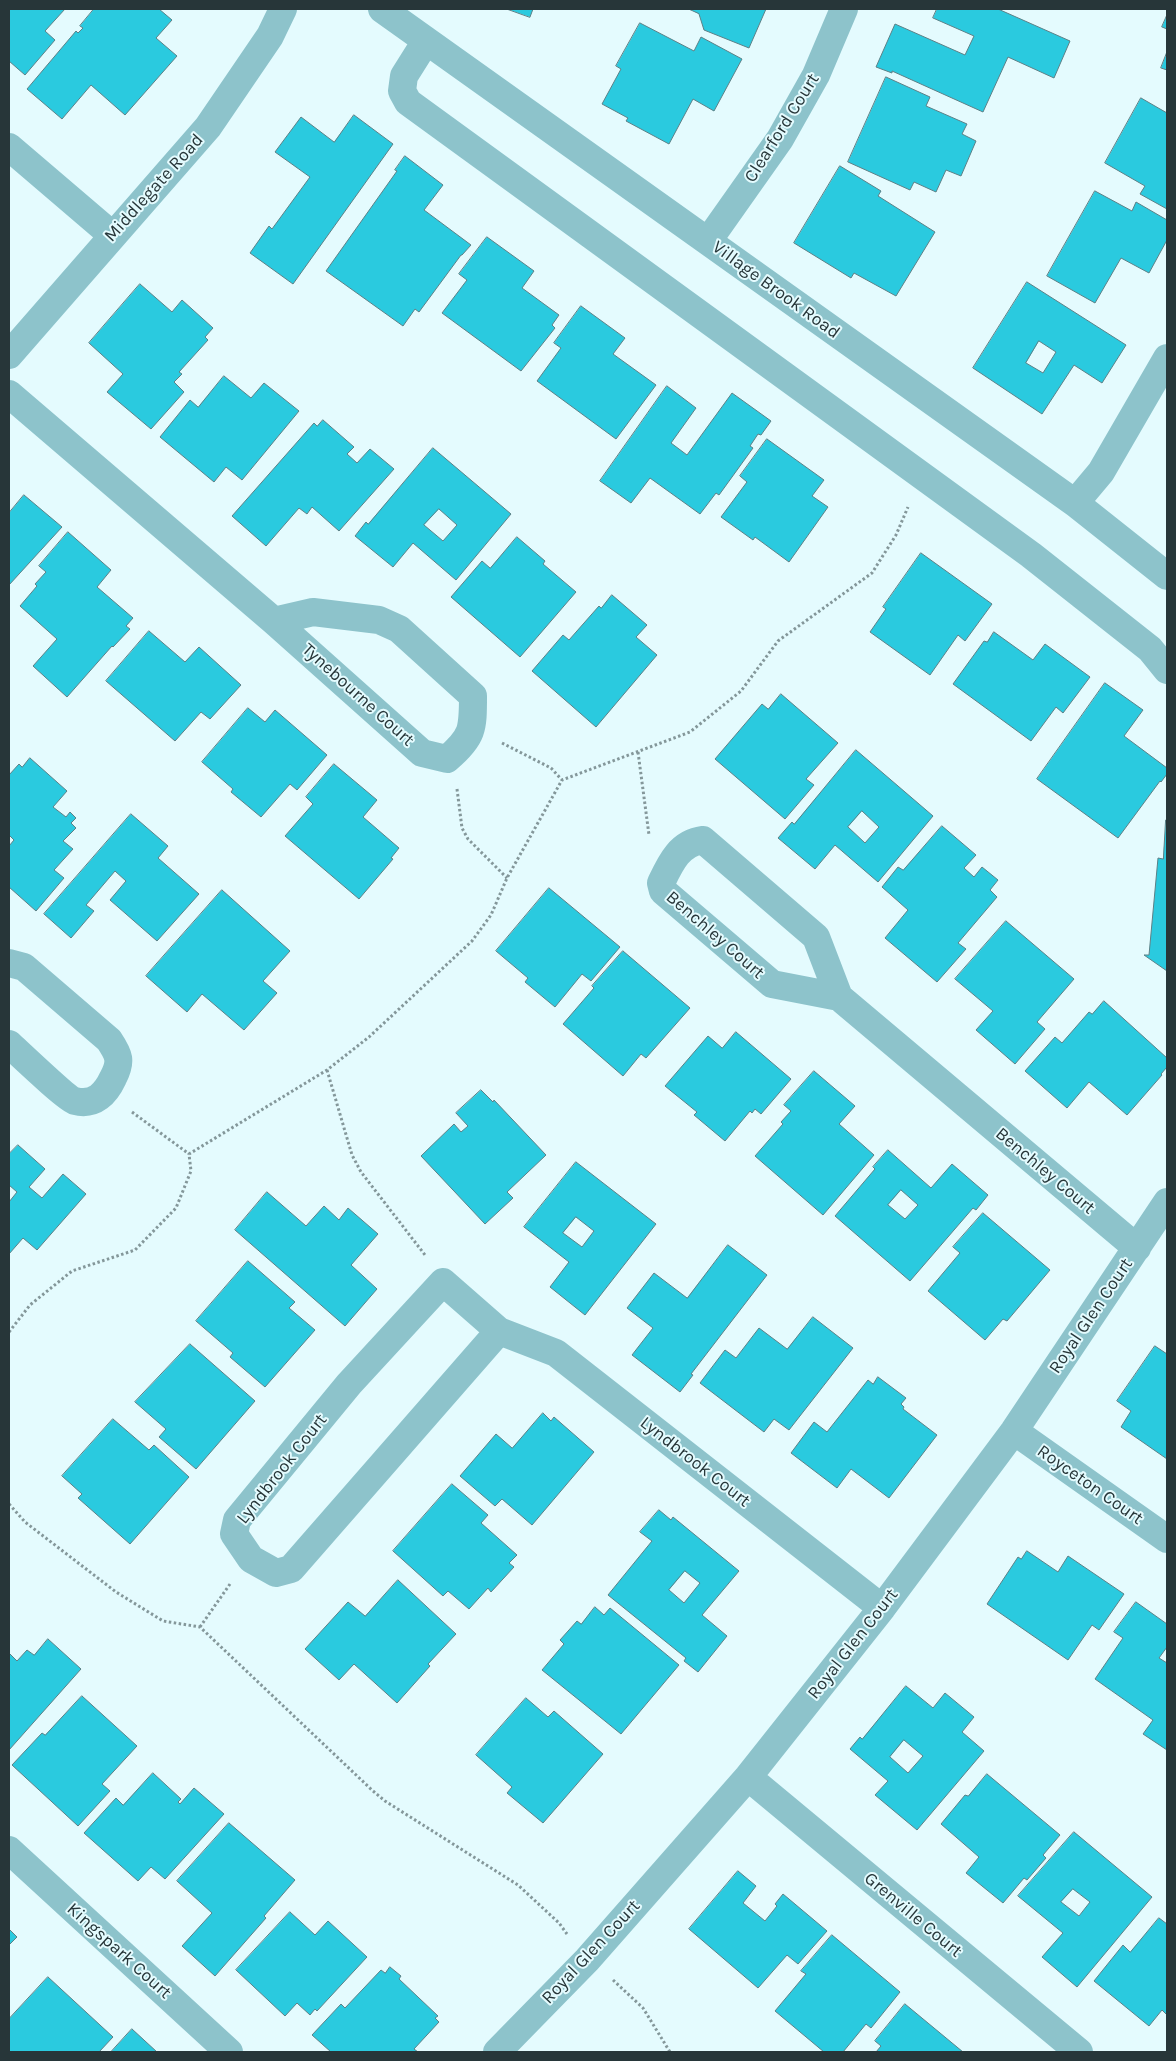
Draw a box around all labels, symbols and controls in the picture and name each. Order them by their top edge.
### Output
street label: Clearford Court [740,70,824,186]
street label: Middlegate Road [100,129,208,247]
street label: Village Brook Road [708,236,844,344]
street label: Tynebourne Court [297,639,419,751]
street label: Benchley Court [661,886,769,984]
street label: Benchley Court [991,1123,1099,1219]
street label: Royal Glen Court [1044,1254,1138,1378]
street label: Lyndbrook Court [232,1410,332,1528]
street label: Lyndbrook Court [636,1412,754,1512]
street label: Royceton Court [1033,1440,1147,1530]
street label: Royal Glen Court [803,1584,903,1704]
street label: Grenville Court [860,1868,966,1962]
street label: Royal Glen Court [537,1895,645,2009]
street label: Kingspark Court [62,1898,176,2004]

